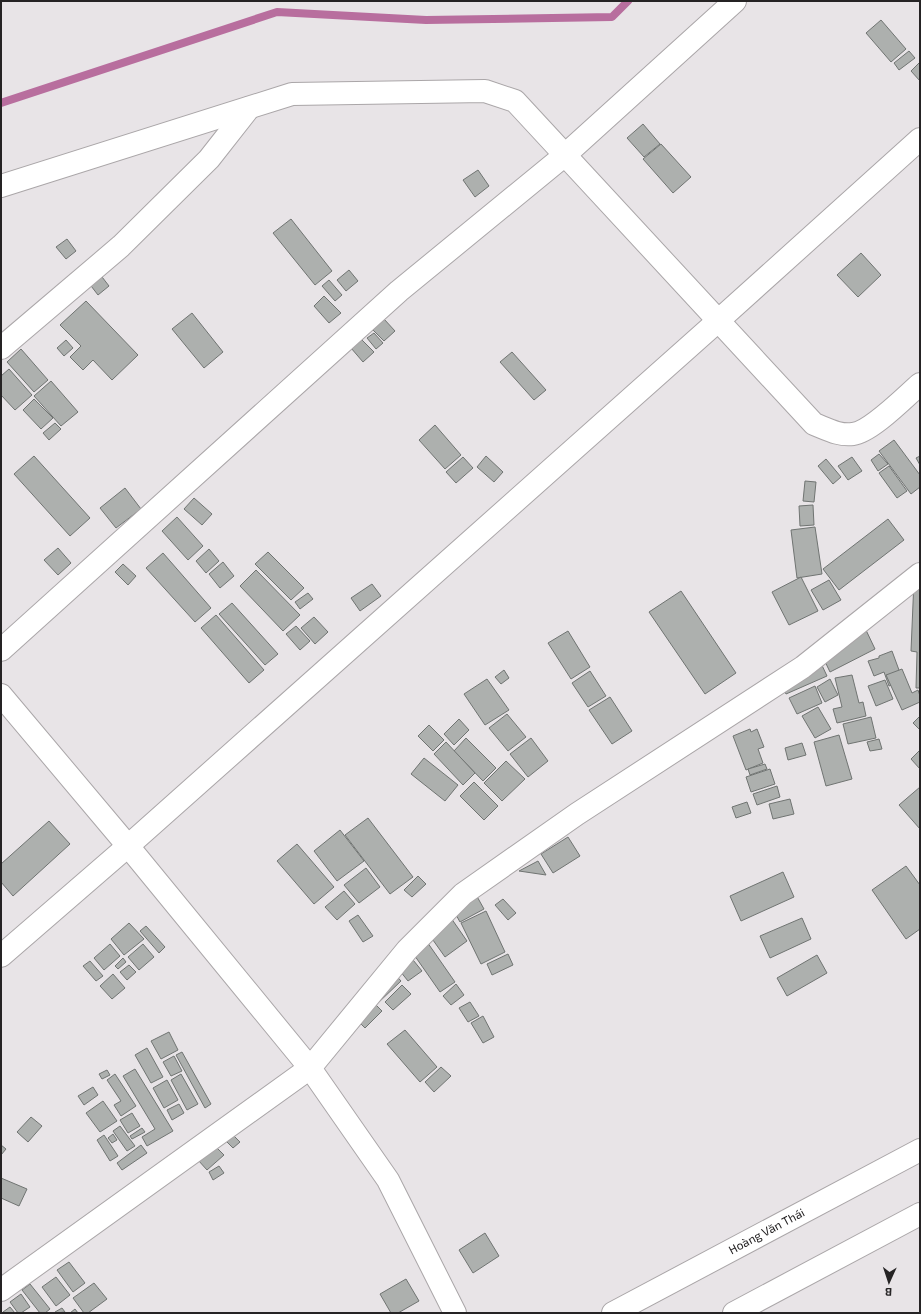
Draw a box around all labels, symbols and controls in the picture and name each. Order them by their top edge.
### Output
street label: Hoàng Văn Thái [726,1205,807,1256]
north arrow [869,1262,909,1302]
text: B [885,1286,892,1299]

